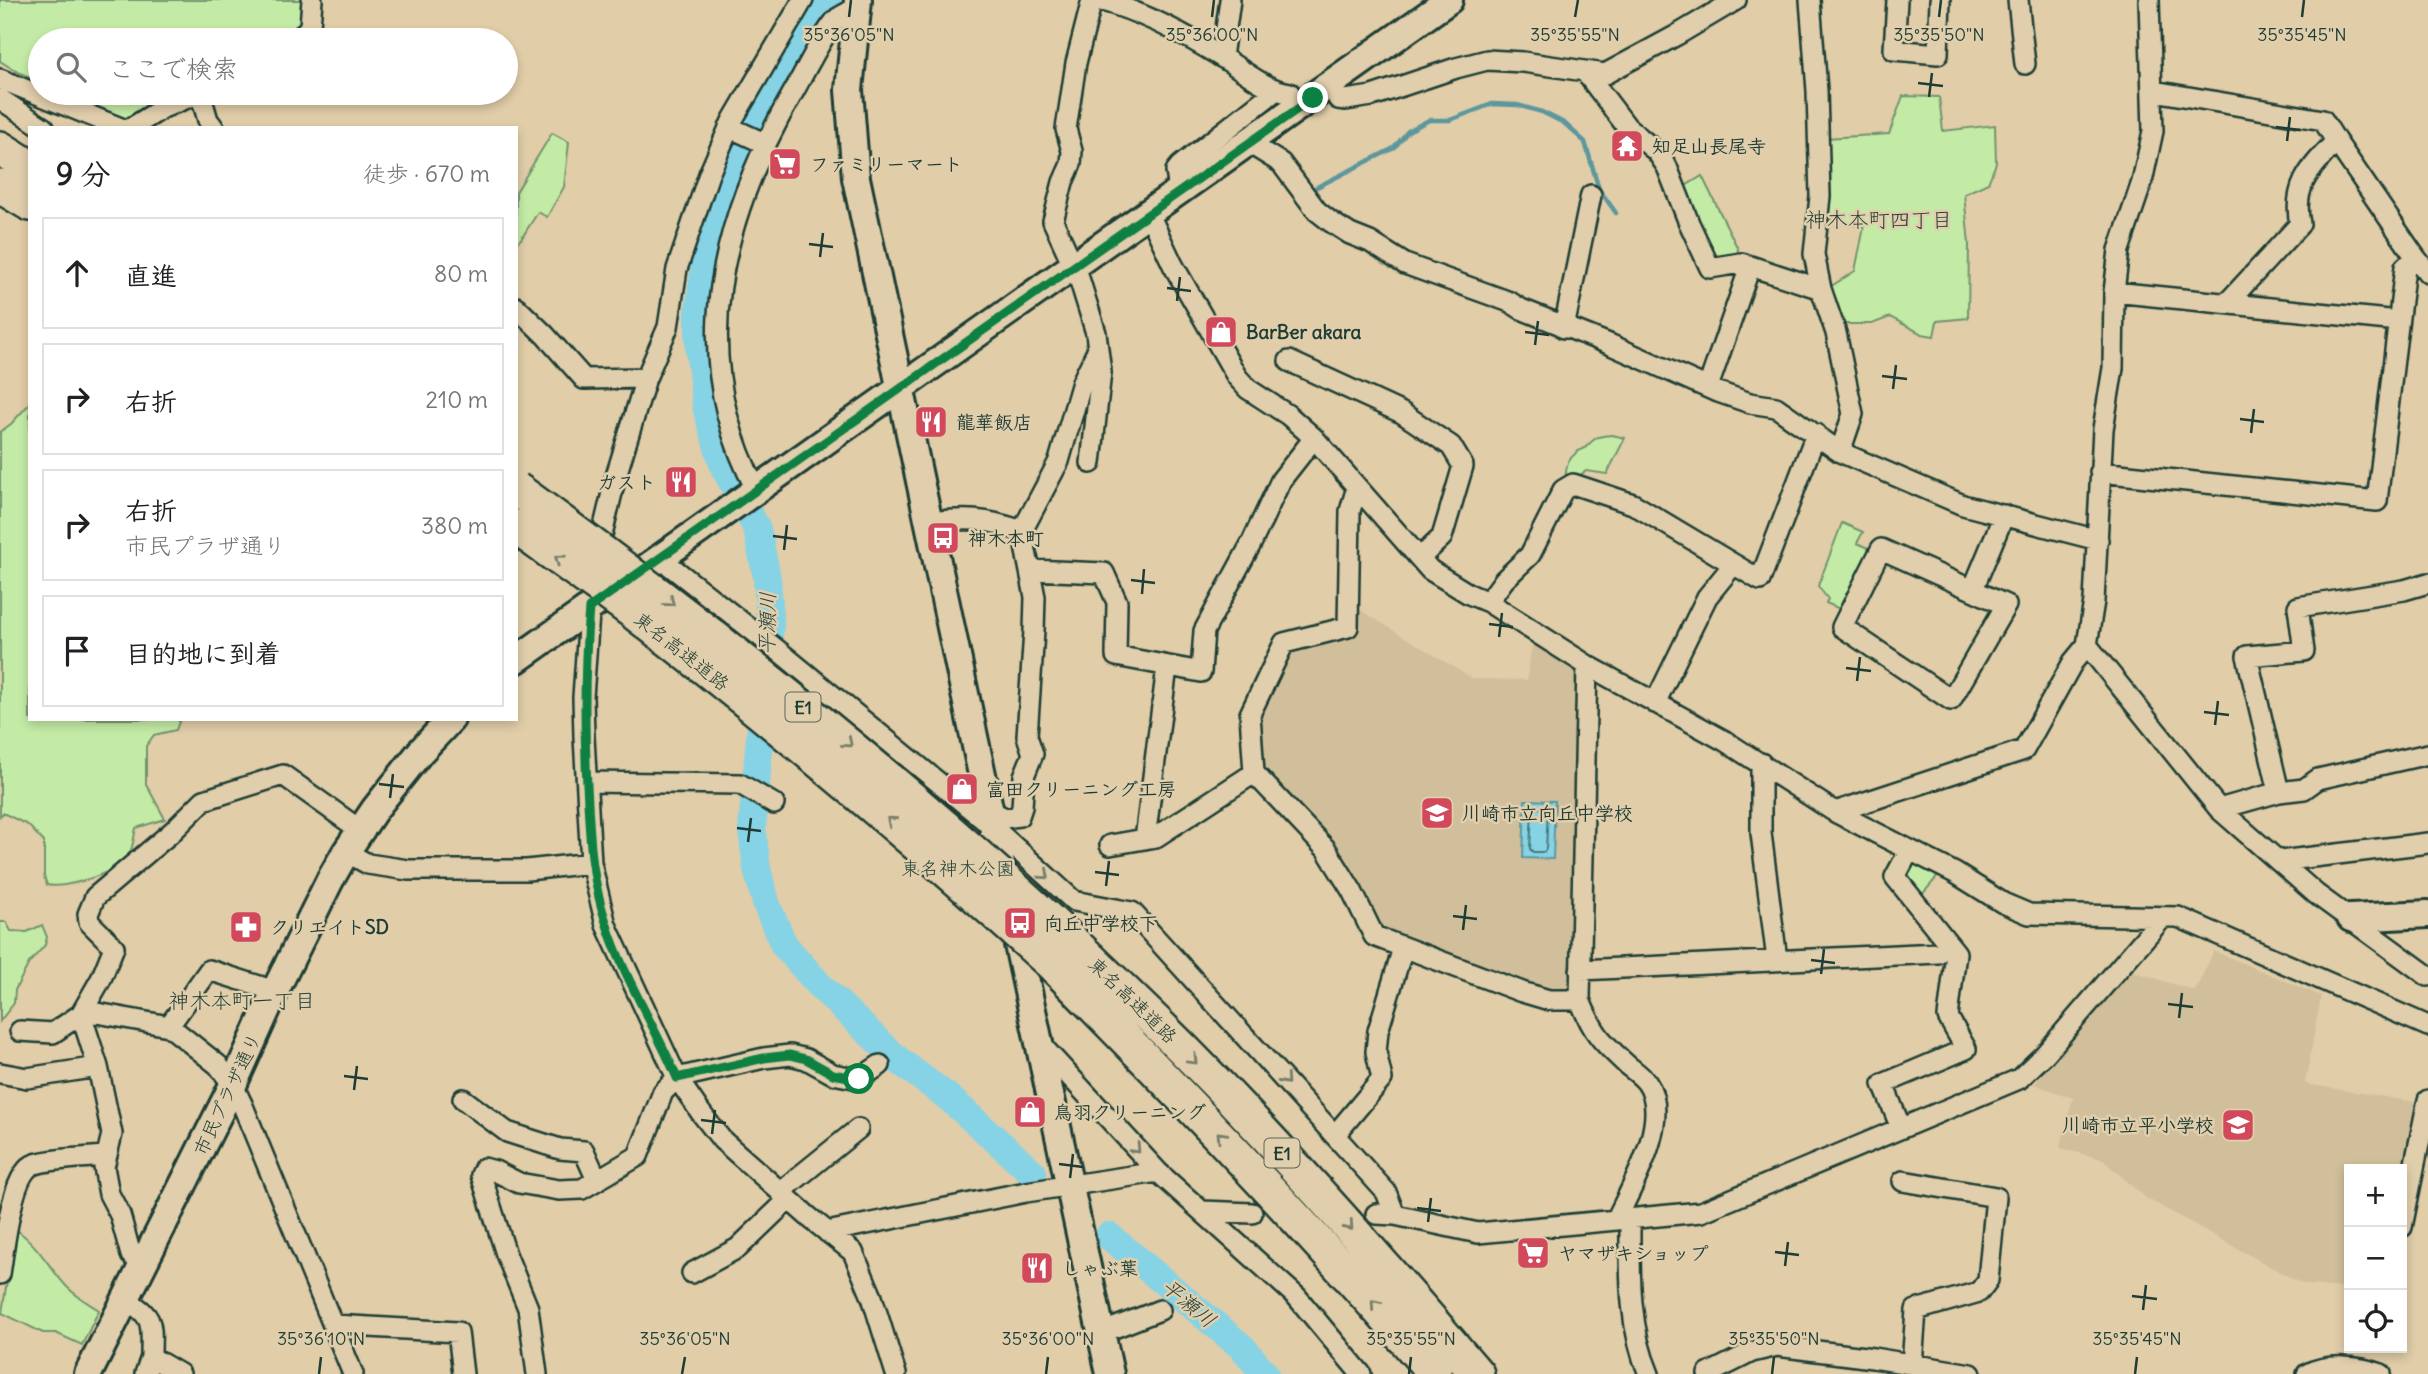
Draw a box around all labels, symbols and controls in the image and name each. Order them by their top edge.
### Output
text: 35°36'05"N [803,23,895,46]
text: 35°36'00"N [1166,23,1258,46]
text: 35°35'55"N [1530,23,1620,46]
text: 35°35'50"N [1893,23,1985,46]
text: 35°35'45"N [2257,23,2347,46]
search box [28,28,518,105]
icon: search [52,48,90,86]
text: ここで検索 [108,52,238,85]
route end [1297,82,1328,113]
temple icon: 知足山長尾寺 [1608,127,1646,165]
place label: 知足山長尾寺 [1652,134,1766,158]
supermarket icon: ファミリーマート [766,145,804,183]
place label: ファミリーマート [810,152,963,176]
text: 9 分 [56,155,110,193]
text: 徒歩 · 670 m [363,159,490,188]
district label: 神木本町四丁目 [1806,206,1953,233]
icon: ahead [58,254,96,292]
text: 直進 [125,259,177,292]
text: 80 m [434,259,488,288]
shop icon: BarBer akara [1202,313,1240,351]
place label: BarBer akara [1246,320,1362,344]
icon: right [58,380,96,418]
text: 右折 [125,385,177,418]
text: 210 m [425,385,488,414]
restaurant icon: 龍華飯店 [912,403,950,441]
place label: 龍華飯店 [956,410,1032,434]
restaurant icon: ガスト [662,463,700,501]
place label: ガスト [597,470,656,494]
text: 右折 [125,494,177,527]
icon: right [58,506,96,544]
text: 380 m [421,511,488,540]
bus stop icon: 神木本町 [924,519,962,557]
place label: 神木本町 [968,526,1044,550]
text: 市民プラザ通り [125,531,286,560]
one-way arrow [554,554,567,567]
water label: 平瀬川 [753,591,781,655]
one-way arrow [662,593,675,606]
street label: 東名高速道路 [630,606,734,696]
icon: arrive [58,632,96,670]
text: 目的地に到着 [125,637,281,670]
road number: E1 [786,692,820,722]
one-way arrow [840,735,853,747]
shop icon: 富田クリーニング工房 [943,770,981,808]
place label: 富田クリーニング工房 [986,777,1176,801]
school or university icon: 川崎市立向丘中学校 [1418,794,1456,832]
place label: 川崎市立向丘中学校 [1462,801,1633,825]
one-way arrow [887,817,900,829]
park label: 東名神木公園 [901,856,1015,880]
one-way arrow [1037,867,1050,879]
bus stop icon: 向丘中学校下 [1001,904,1039,942]
pharmacy icon: クリエイトSD [227,908,265,946]
place label: 向丘中学校下 [1044,911,1158,935]
place label: クリエイトSD [270,915,389,939]
street label: 東名高速道路 [1084,952,1182,1048]
district label: 神木本町一丁目 [169,987,316,1014]
street label: 市民プラザ通り [188,1029,266,1159]
one-way arrow [1185,1052,1198,1065]
route start [843,1063,874,1094]
one-way arrow [1277,1072,1289,1085]
shop icon: 鳥羽クリーニング [1011,1093,1049,1131]
place label: 鳥羽クリーニング [1054,1100,1206,1124]
school or university icon: 川崎市立平小学校 [2219,1106,2257,1144]
place label: 川崎市立平小学校 [2062,1113,2214,1137]
one-way arrow [1216,1131,1229,1144]
road number: E1 [1264,1138,1300,1168]
one-way arrow [1128,1141,1140,1154]
map controls [2344,1164,2407,1353]
button: + [2344,1164,2407,1227]
one-way arrow [1340,1218,1353,1231]
button: − [2344,1227,2407,1290]
supermarket icon: ヤマザキショップ [1514,1234,1552,1272]
place label: ヤマザキショップ [1558,1241,1708,1265]
restaurant icon: しゃぶ葉 [1018,1249,1056,1287]
place label: しゃぶ葉 [1062,1256,1138,1280]
water label: 平瀬川 [1156,1272,1222,1334]
button: locate [2344,1290,2407,1353]
one-way arrow [1371,1299,1383,1312]
text: 35°36'10"N [277,1327,365,1350]
text: 35°36'05"N [639,1327,731,1350]
text: 35°36'00"N [1002,1327,1094,1350]
text: 35°35'55"N [1366,1327,1456,1350]
text: 35°35'50"N [1728,1327,1820,1350]
text: 35°35'45"N [2092,1327,2182,1350]

